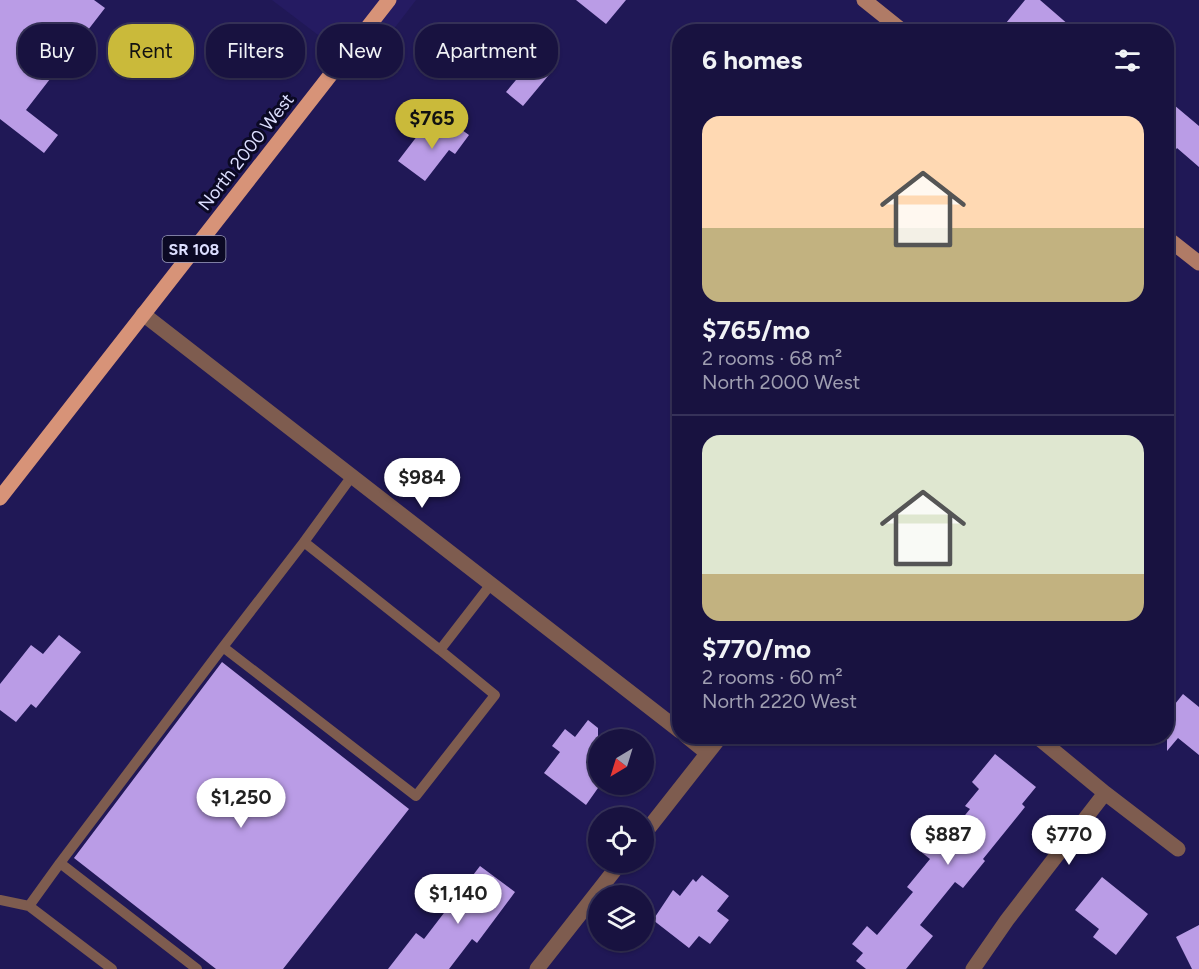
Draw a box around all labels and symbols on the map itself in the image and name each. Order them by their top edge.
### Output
street label: North 2000 West [193,89,299,215]
pin: $765 [396,99,468,150]
road number: SR 108 [162,236,226,262]
pin: $984 [386,458,458,509]
north arrow [588,729,654,795]
pin: $1,250 [192,778,290,829]
pin: $887 [912,815,984,866]
pin: $770 [1033,815,1105,866]
pin: $1,140 [409,874,507,925]

